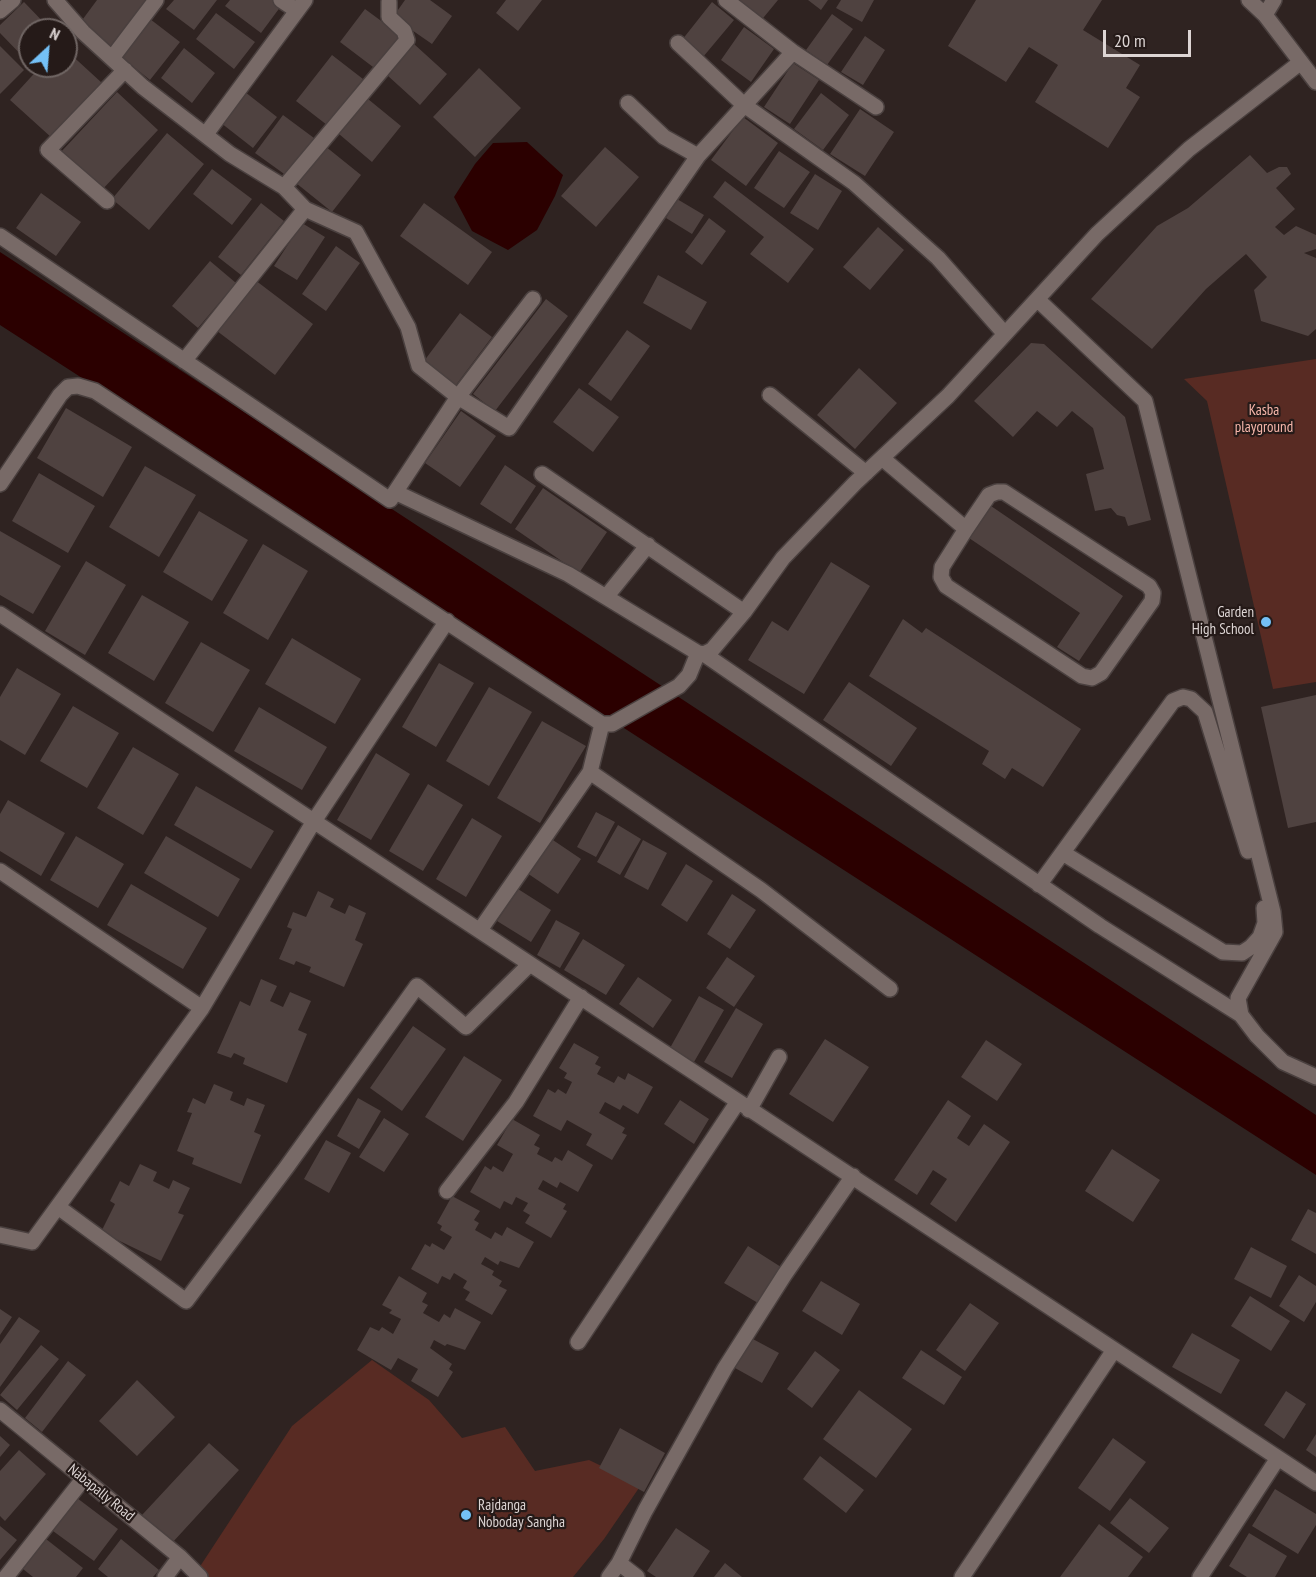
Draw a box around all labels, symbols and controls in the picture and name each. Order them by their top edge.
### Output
north arrow [18,18,78,78]
scale bar [1106,18,1194,56]
text: N [47,23,63,44]
text: 20 m [1114,29,1146,52]
park label: Kasba playground [1235,402,1293,437]
place label: Garden High School [1192,604,1254,639]
marker: Garden High School [1259,615,1273,629]
street label: Nabapally Road [64,1461,138,1525]
place label: Rajdanga Noboday Sangha [478,1497,565,1532]
marker: Rajdanga Noboday Sangha [459,1508,473,1522]

